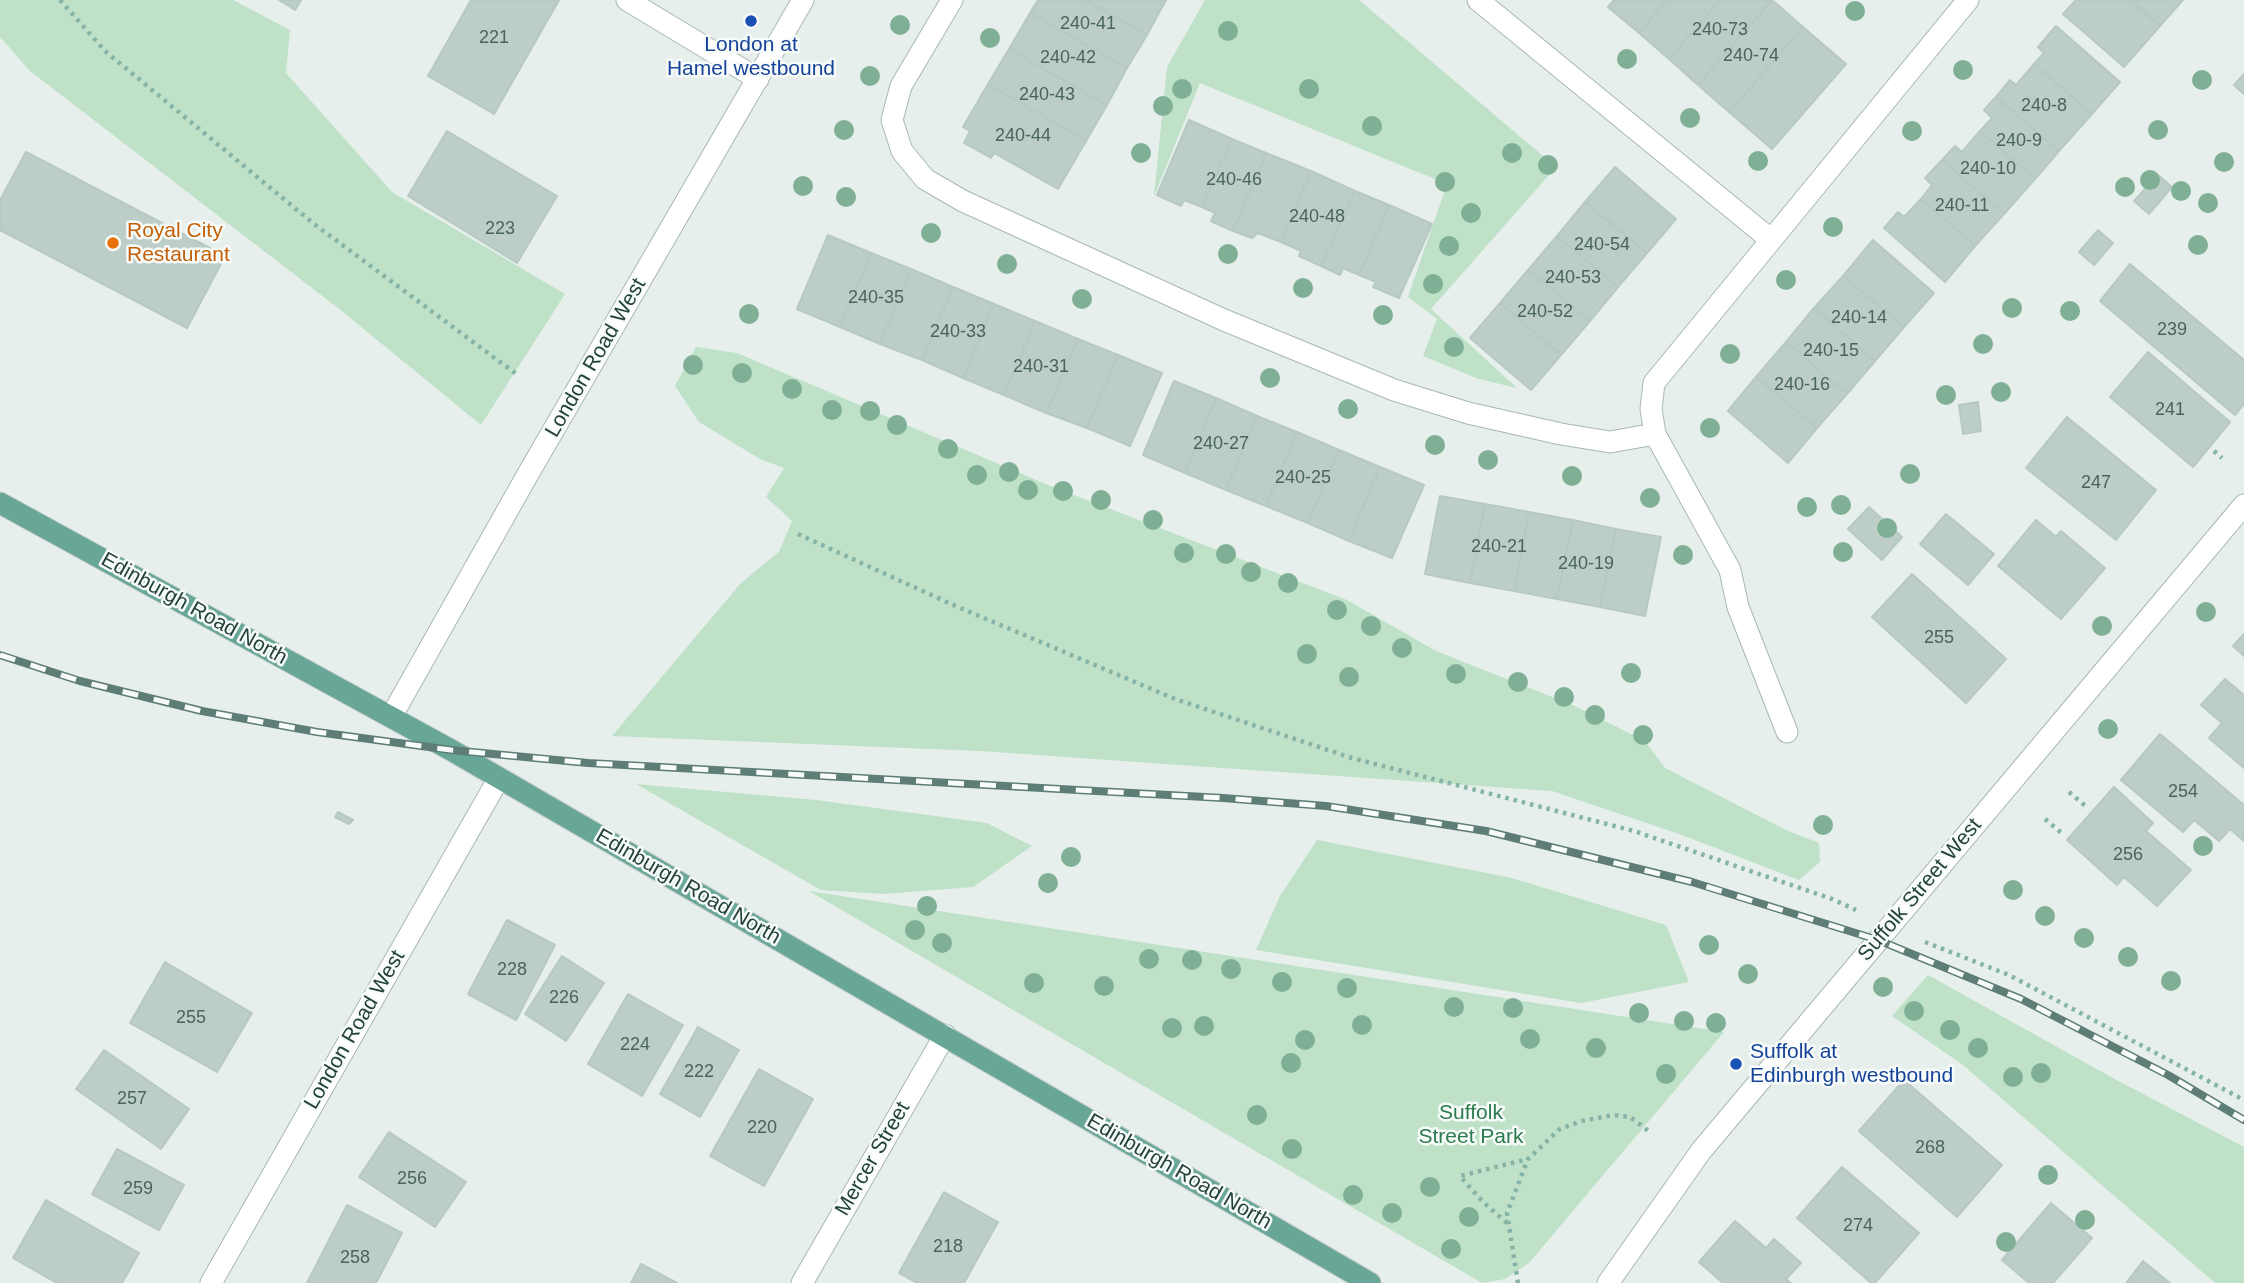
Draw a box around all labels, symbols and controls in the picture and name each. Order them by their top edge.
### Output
marker: London at Hamel westbound [743,13,759,29]
house number: 240-41 [1060,13,1116,35]
house number: 240-73 [1692,19,1748,41]
house number: 221 [479,27,509,49]
place label: London at Hamel westbound [667,32,835,82]
house number: 240-74 [1723,45,1779,67]
house number: 240-42 [1040,47,1096,69]
house number: 240-43 [1019,84,1075,106]
house number: 240-8 [2021,95,2067,117]
house number: 240-44 [995,125,1051,147]
house number: 240-9 [1996,130,2042,152]
house number: 240-10 [1960,158,2016,180]
house number: 240-46 [1206,169,1262,191]
house number: 240-11 [1935,195,1989,217]
house number: 240-48 [1289,206,1345,228]
place label: Royal City Restaurant [127,218,230,268]
house number: 223 [485,218,515,240]
house number: 240-54 [1574,234,1630,256]
marker: Royal City Restaurant [105,235,121,251]
house number: 240-53 [1545,267,1601,289]
street label: London Road West [540,274,652,442]
house number: 240-35 [848,287,904,309]
house number: 240-52 [1517,301,1573,323]
house number: 240-14 [1831,307,1887,329]
house number: 239 [2157,319,2187,341]
house number: 240-33 [930,321,986,343]
house number: 240-15 [1803,340,1859,362]
house number: 240-31 [1013,356,1069,378]
house number: 240-16 [1774,374,1830,396]
house number: 241 [2155,399,2185,421]
house number: 240-27 [1193,433,1249,455]
house number: 240-25 [1275,467,1331,489]
house number: 247 [2081,472,2111,494]
house number: 240-21 [1471,536,1527,558]
street label: Edinburgh Road North [97,547,291,671]
house number: 240-19 [1558,553,1614,575]
house number: 255 [1924,627,1954,649]
house number: 254 [2168,781,2198,803]
street label: Suffolk Street West [1853,813,1987,967]
street label: Edinburgh Road North [591,824,785,950]
house number: 256 [2113,844,2143,866]
street label: London Road West [299,946,411,1114]
house number: 228 [497,959,527,981]
house number: 226 [549,987,579,1009]
house number: 255 [176,1007,206,1029]
house number: 224 [620,1034,650,1056]
place label: Suffolk at Edinburgh westbound [1750,1039,1953,1089]
marker: Suffolk at Edinburgh westbound [1728,1056,1744,1072]
house number: 222 [684,1061,714,1083]
house number: 257 [117,1088,147,1110]
street label: Mercer Street [830,1098,916,1220]
park label: Suffolk Street Park [1418,1100,1524,1150]
street label: Edinburgh Road North [1082,1109,1276,1235]
house number: 220 [747,1117,777,1139]
house number: 268 [1915,1137,1945,1159]
house number: 256 [397,1168,427,1190]
house number: 259 [123,1178,153,1200]
house number: 274 [1843,1215,1873,1237]
house number: 218 [933,1236,963,1258]
house number: 258 [340,1247,370,1269]

